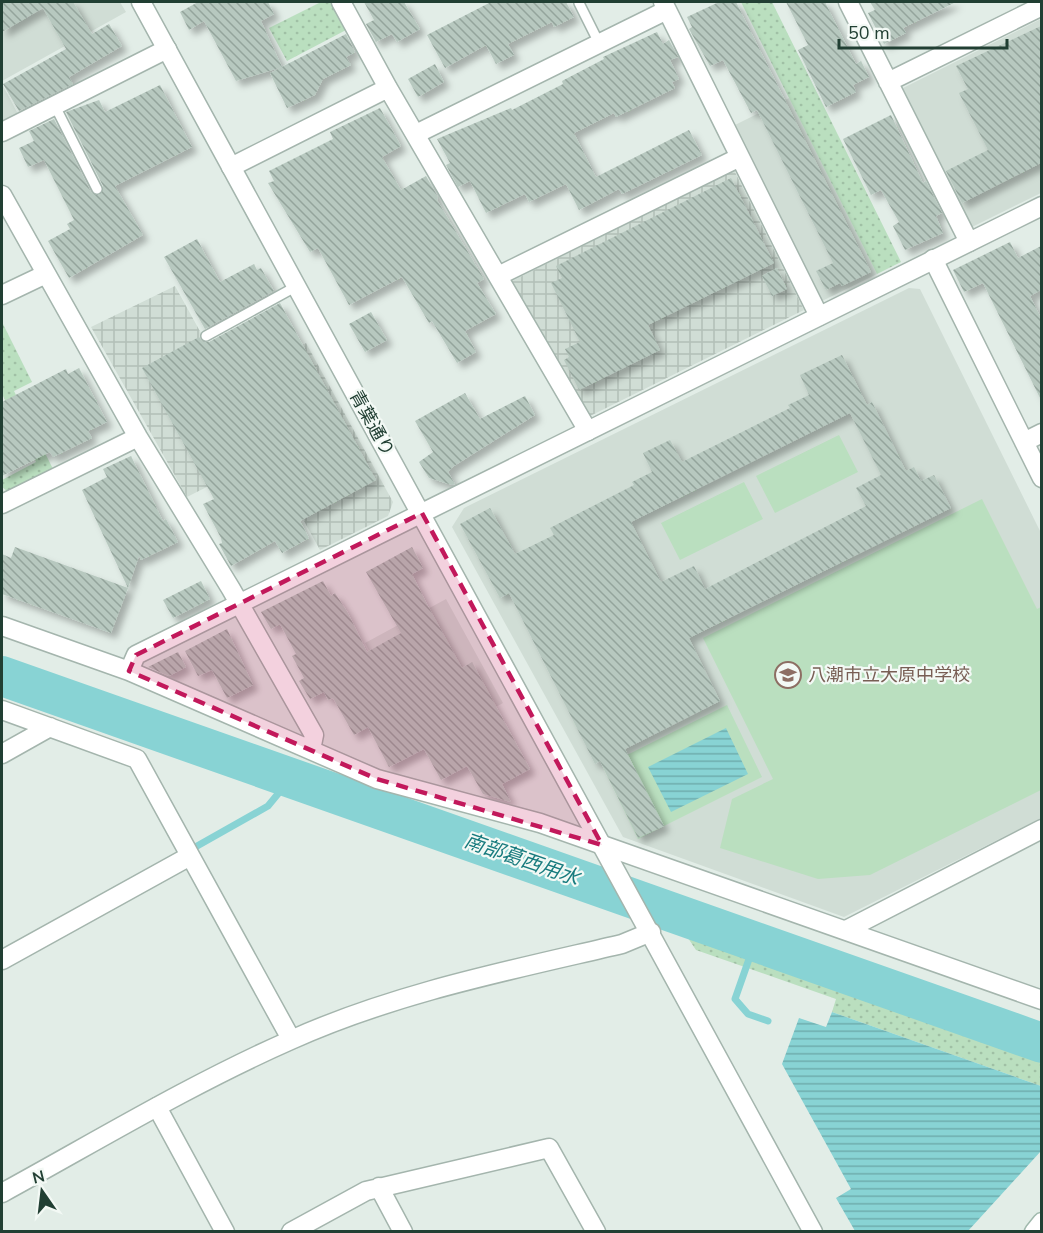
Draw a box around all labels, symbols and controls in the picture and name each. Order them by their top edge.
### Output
scale bar [839,12,1007,50]
text: 50 m [848,21,890,45]
street label: 青葉通り [344,386,400,460]
school or university icon: 八潮市立大原中学校 [773,660,803,690]
place label: 八潮市立大原中学校 [808,663,970,687]
water label: 南部葛西用水 [461,827,585,892]
north arrow [12,1161,72,1221]
text: N [30,1165,47,1190]

